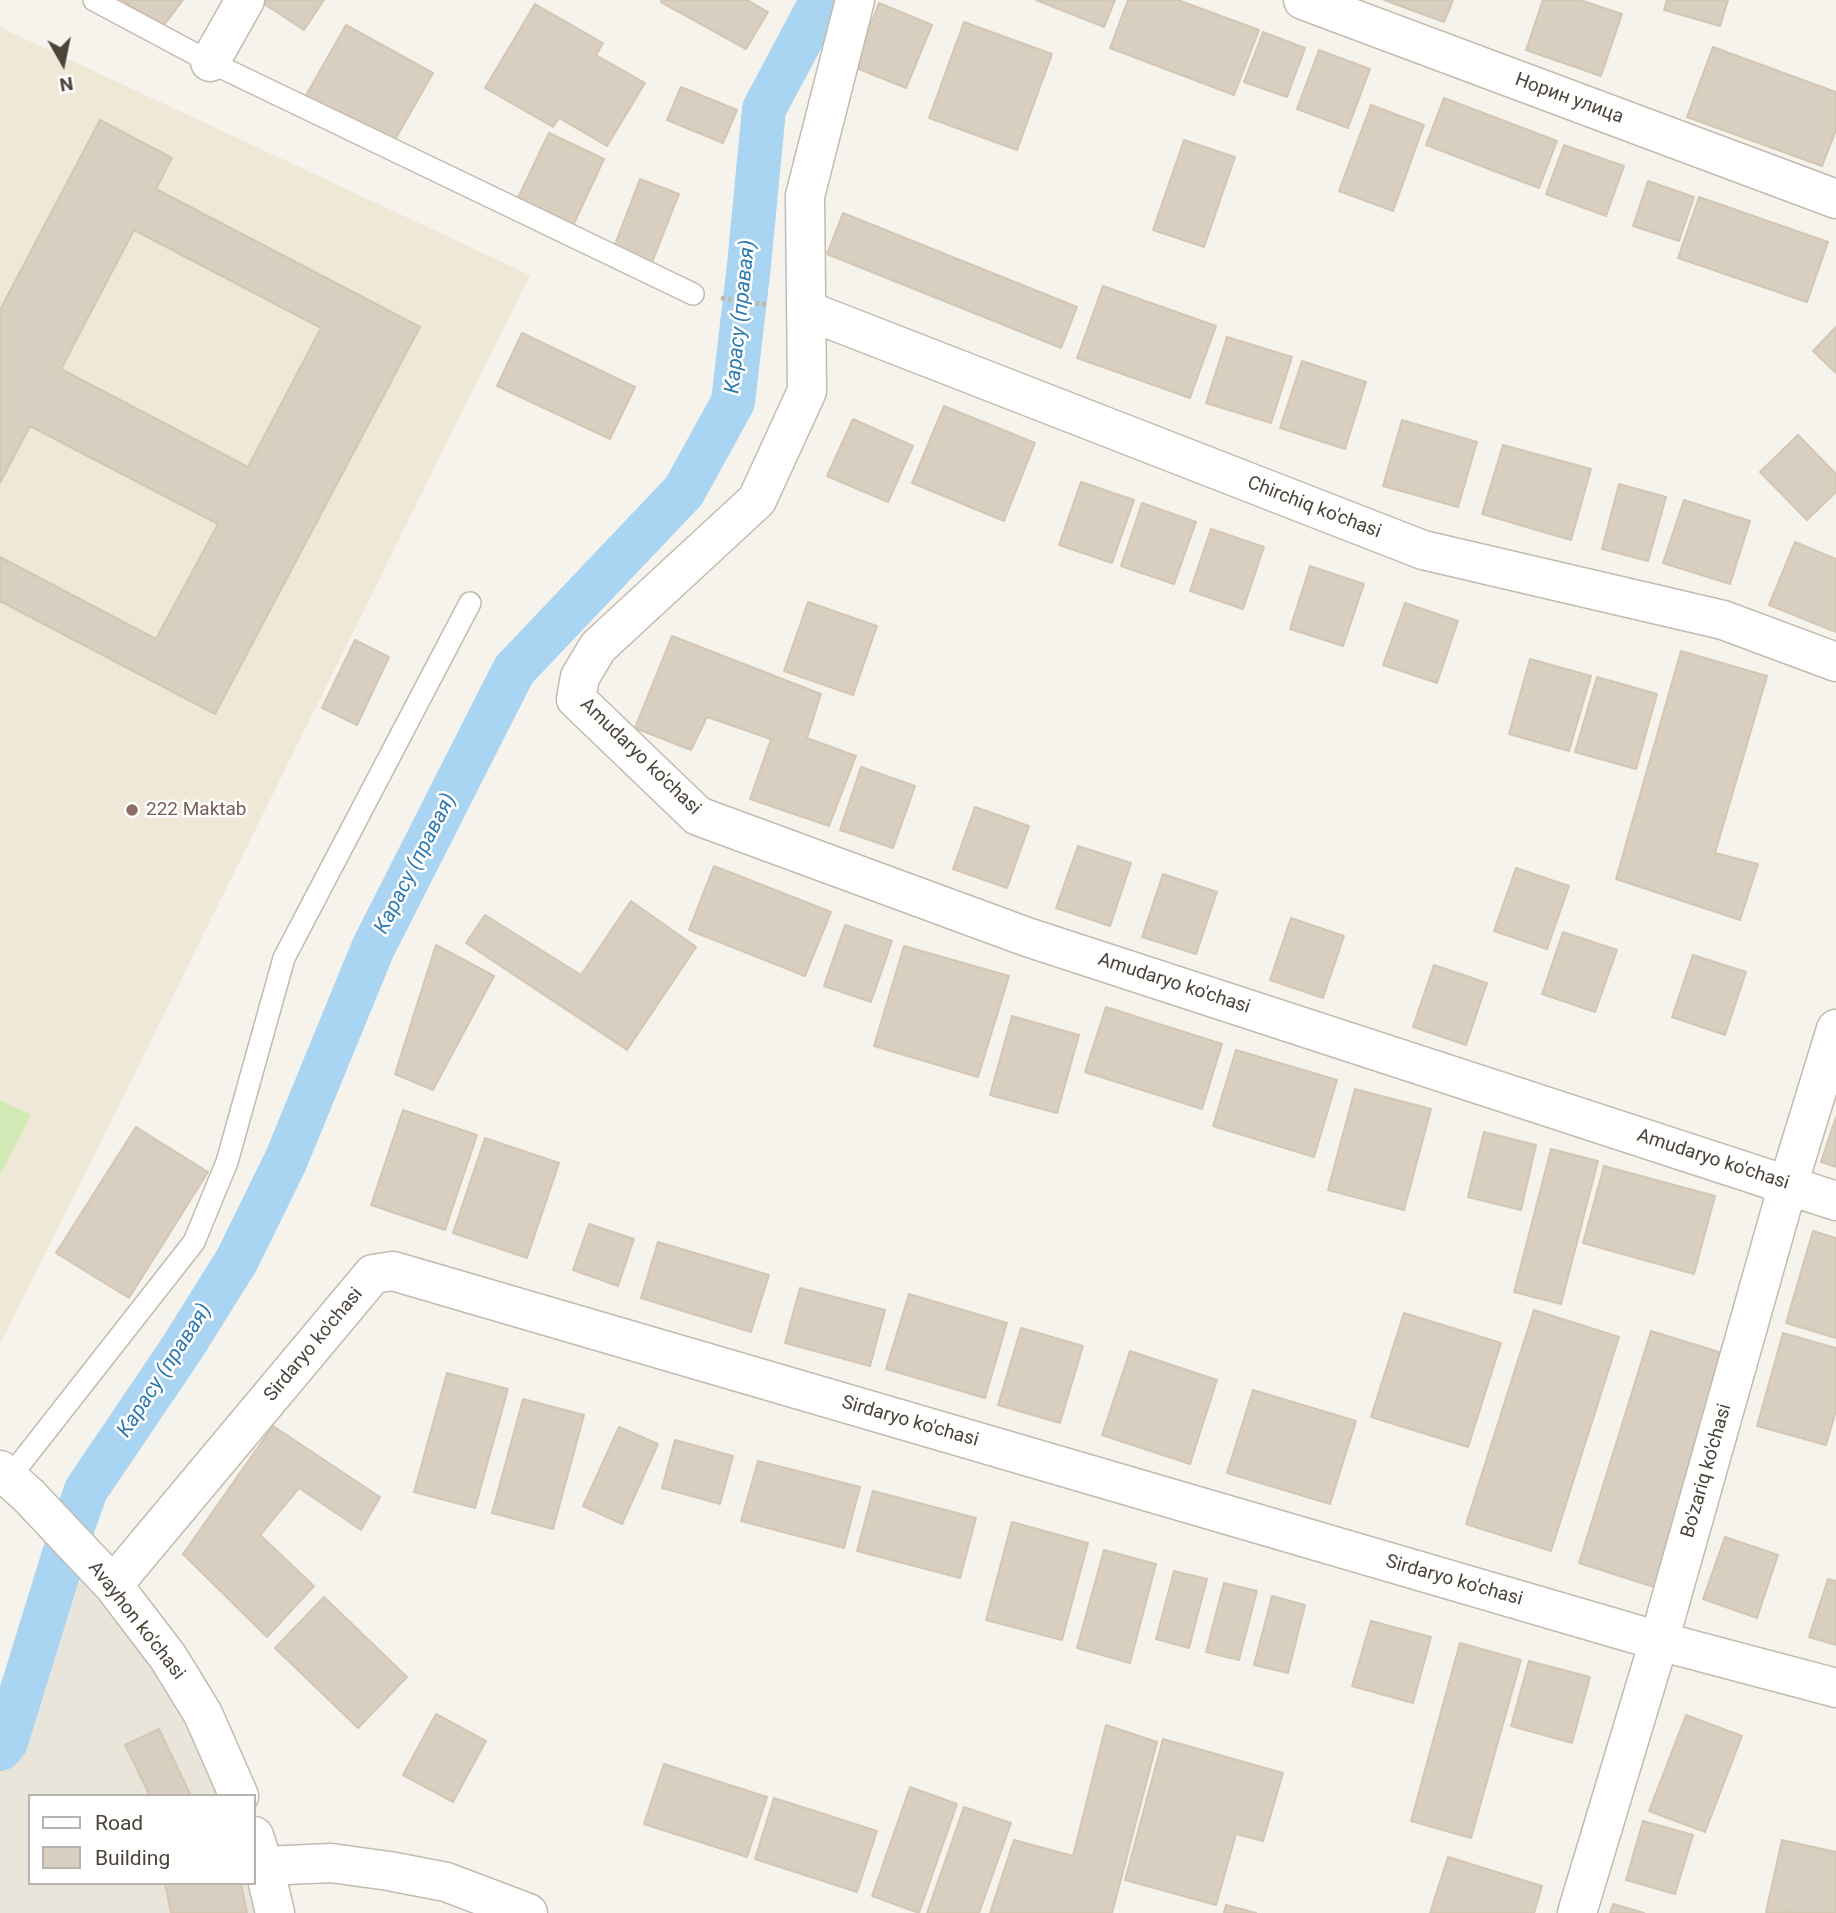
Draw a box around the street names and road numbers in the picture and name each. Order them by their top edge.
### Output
street label: Норин улица [1512,69,1626,129]
street label: Chirchiq ko'chasi [1244,472,1384,544]
street label: Amudaryo ko'chasi [575,694,705,820]
street label: Amudaryo ko'chasi [1095,949,1253,1019]
street label: Amudaryo ko'chasi [1634,1125,1792,1195]
street label: Sirdaryo ko'chasi [260,1284,368,1406]
street label: Sirdaryo ko'chasi [839,1392,981,1452]
street label: Bo'zariq ko'chasi [1677,1401,1737,1541]
street label: Sirdaryo ko'chasi [1383,1551,1525,1611]
street label: Avayhon ko'chasi [83,1557,189,1685]

